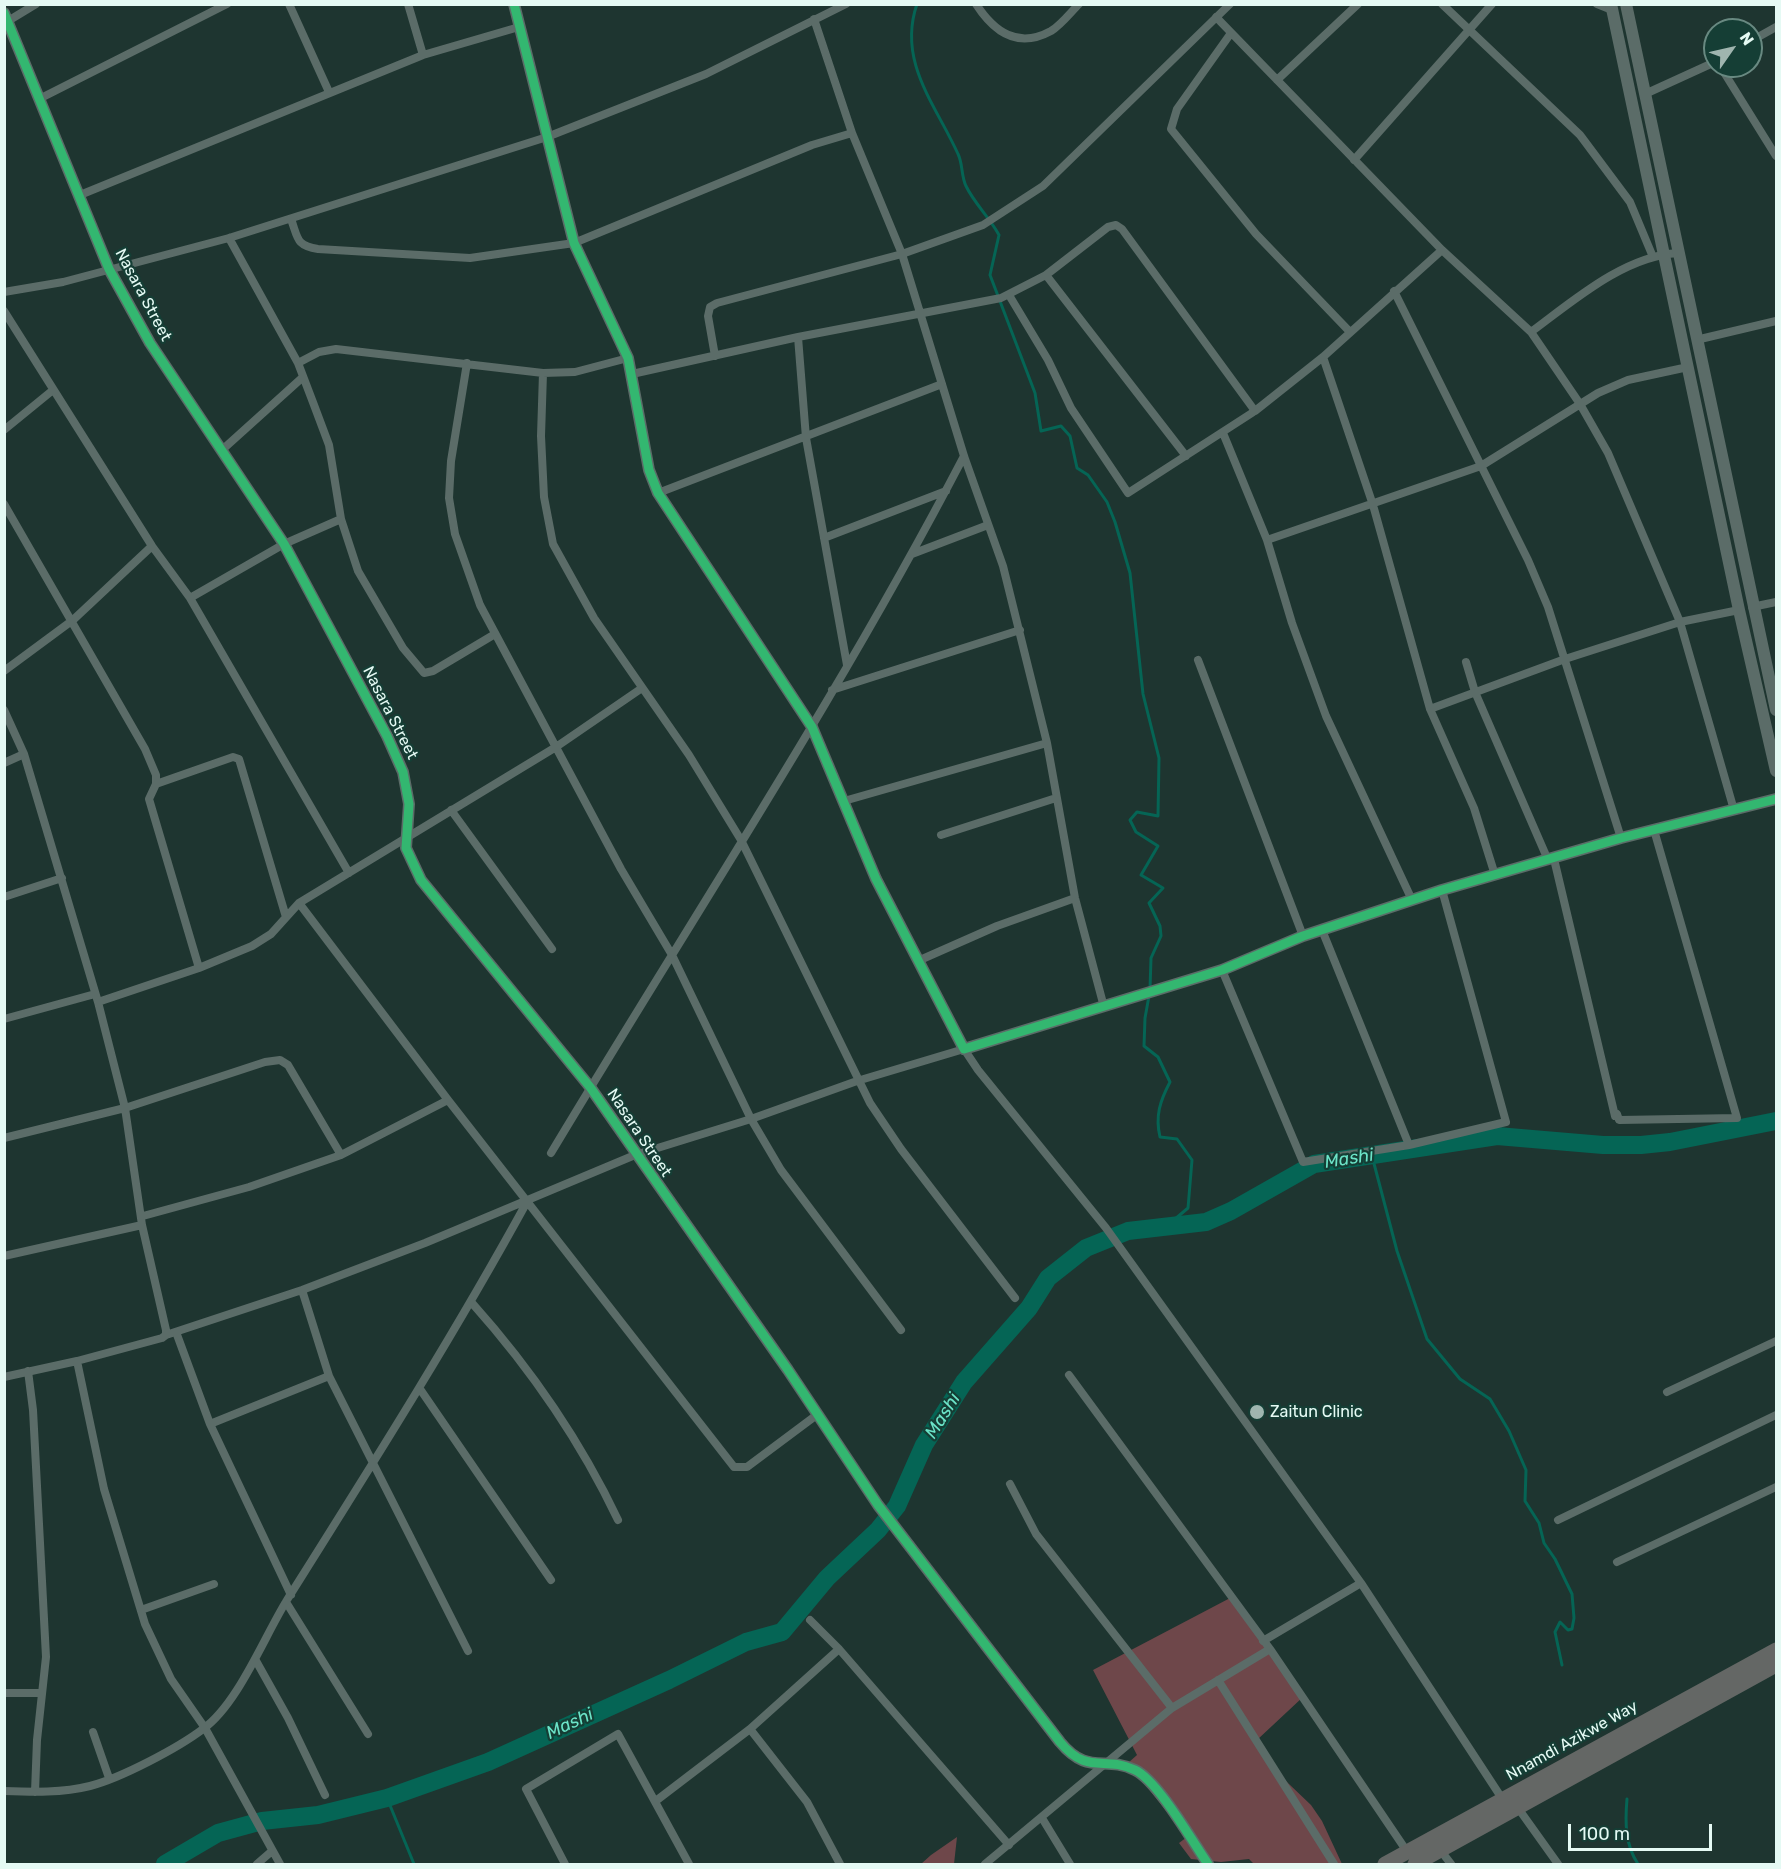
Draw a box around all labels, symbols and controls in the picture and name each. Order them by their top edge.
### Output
north arrow [1703,18,1763,78]
text: N [1736,29,1758,49]
street label: Nasara Street [111,246,175,344]
street label: Nasara Street [358,663,422,763]
street label: Nasara Street [603,1085,675,1181]
water label: Mashi [1323,1144,1375,1174]
water label: Mashi [921,1389,965,1443]
place label: Zaitun Clinic [1270,1402,1363,1422]
marker: Zaitun Clinic [1248,1403,1266,1421]
street label: Nnamdi Azikwe Way [1503,1697,1641,1785]
water label: Mashi [543,1704,597,1744]
scale bar [1571,1812,1715,1850]
text: 100 m [1579,1823,1630,1845]

